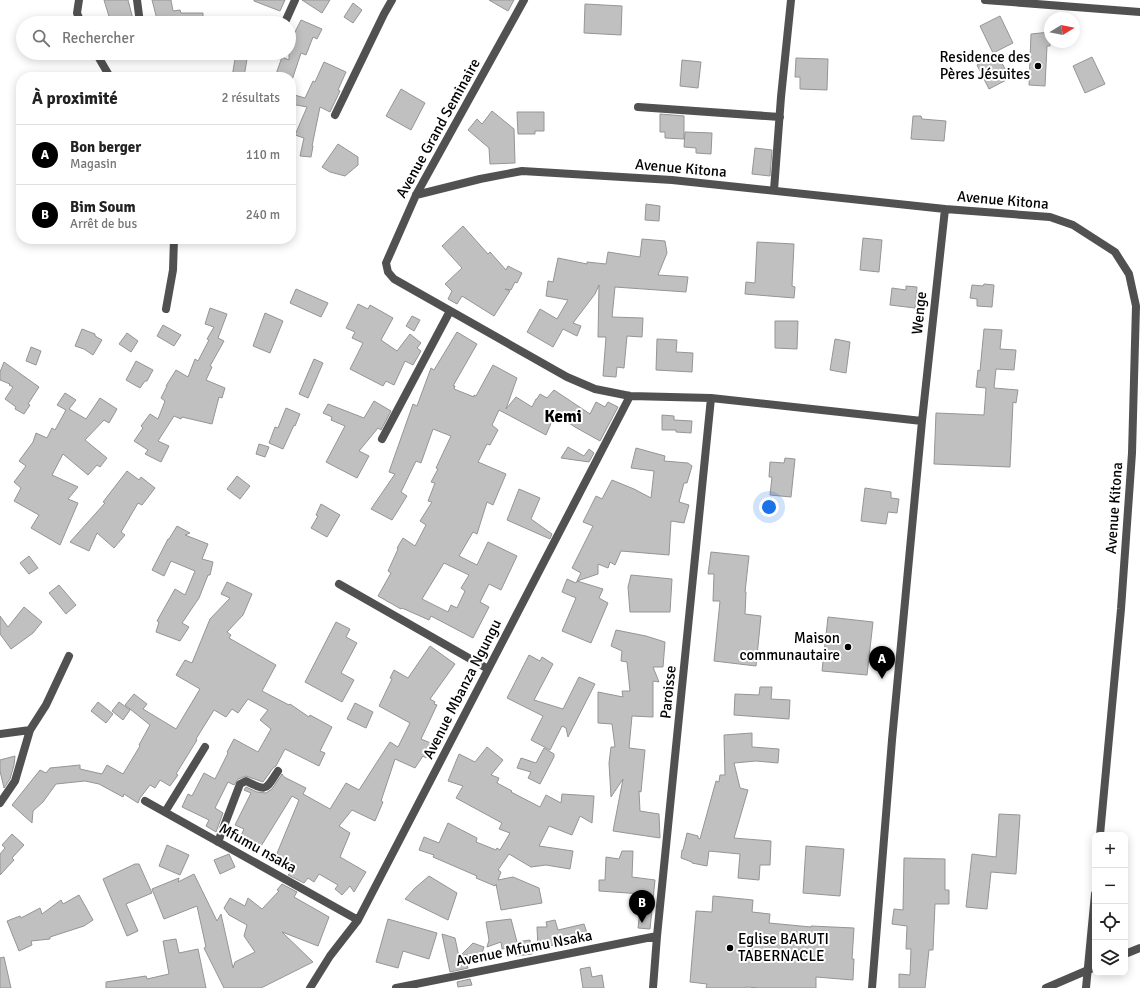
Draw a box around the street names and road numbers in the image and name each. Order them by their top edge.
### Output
street label: Avenue Grand Seminaire [392,55,484,201]
street label: Avenue Kitona [634,155,728,181]
street label: Avenue Kitona [956,187,1050,213]
street label: Wenge [908,291,930,335]
street label: Avenue Kitona [1102,462,1126,554]
street label: Avenue Mbanza Ngungu [419,616,505,762]
street label: Paroisse [656,664,680,720]
street label: Mfumu nsaka [216,819,300,877]
street label: Avenue Mfumu Nsaka [454,926,594,970]

